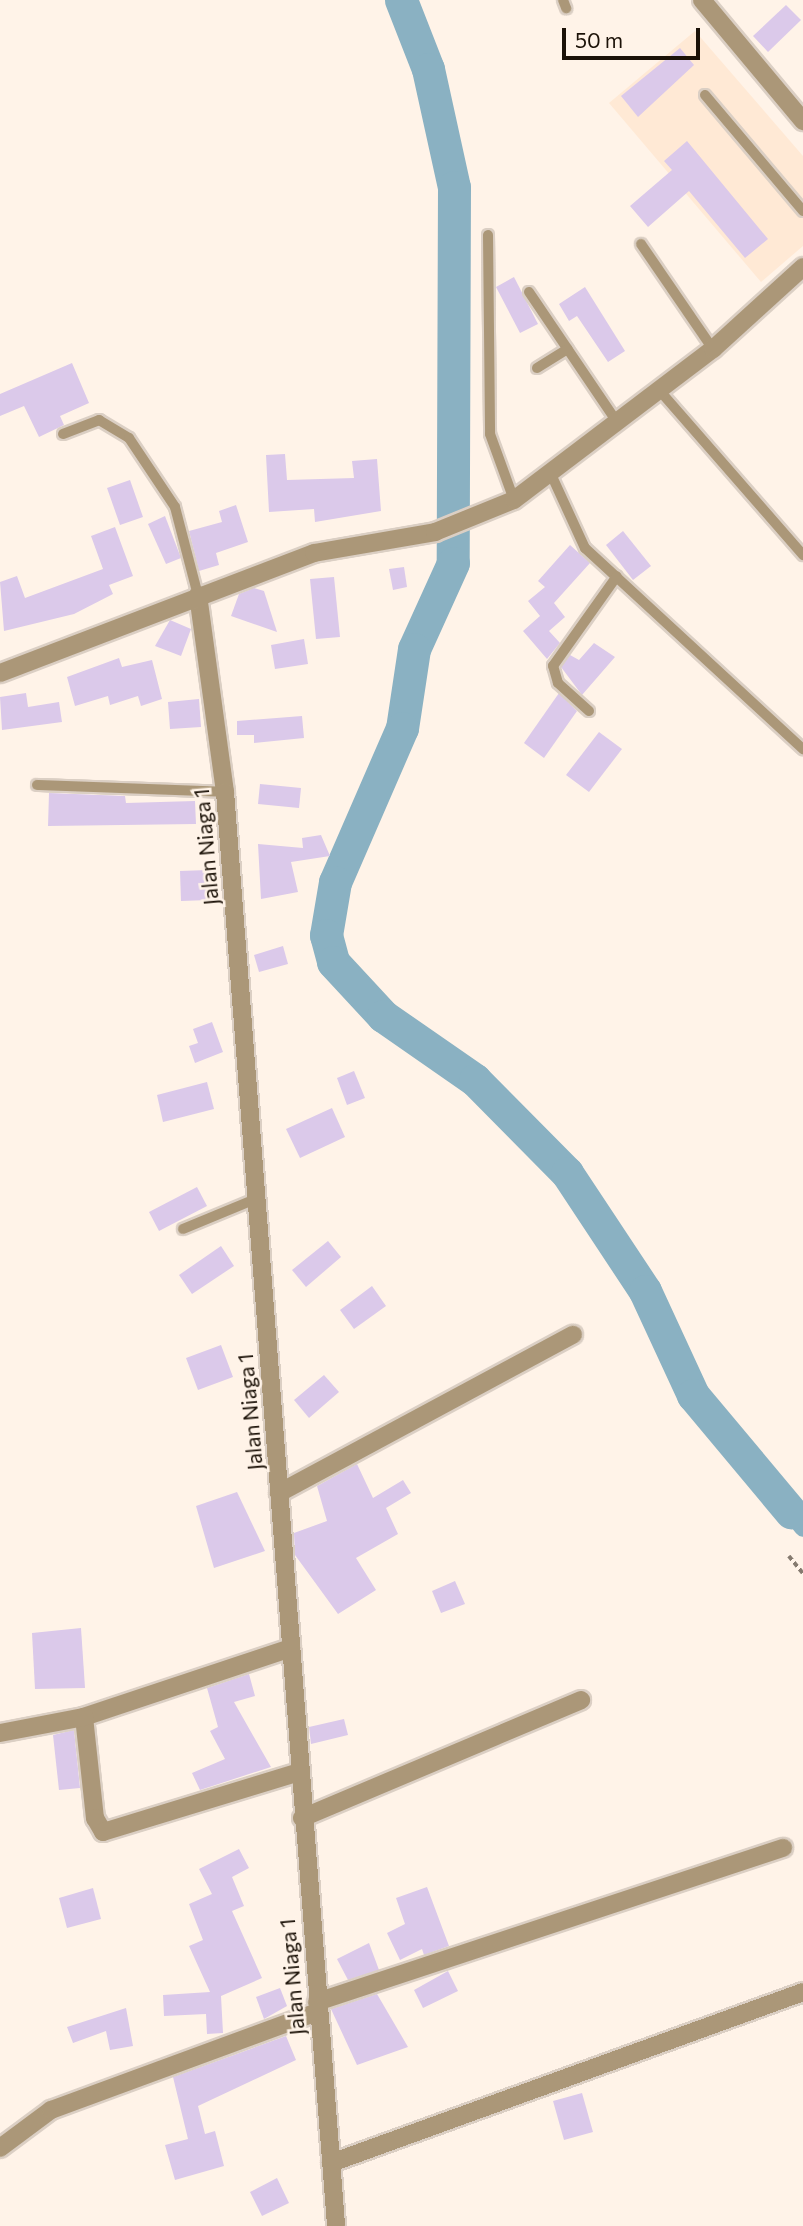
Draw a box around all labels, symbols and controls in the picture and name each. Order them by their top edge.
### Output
scale bar [565,14,703,58]
text: 50 m [575,27,623,52]
street label: Jalan Niaga 1 [188,788,224,906]
street label: Jalan Niaga 1 [232,1353,268,1471]
street label: Jalan Niaga 1 [274,1918,310,2036]

